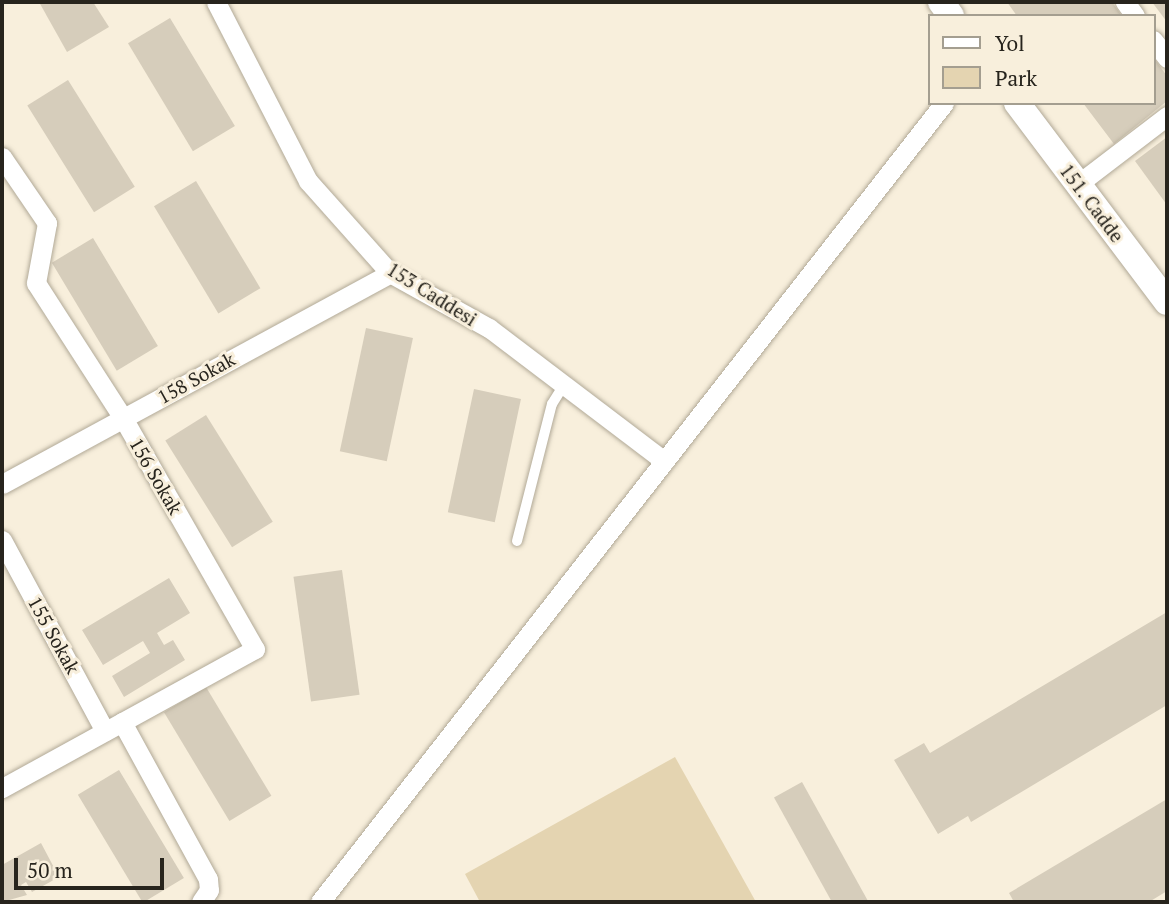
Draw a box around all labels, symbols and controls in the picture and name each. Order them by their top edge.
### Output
legend [928,14,1155,105]
text: Yol [995,29,1025,57]
text: Park [995,64,1037,92]
street label: 151. Cadde [1055,159,1129,247]
street label: 153 Caddesi [383,257,481,331]
street label: 158 Sokak [153,347,239,409]
street label: 156 Sokak [125,434,187,518]
street label: 155 Sokak [23,592,85,678]
scale bar [18,844,168,888]
text: 50 m [27,856,73,884]

